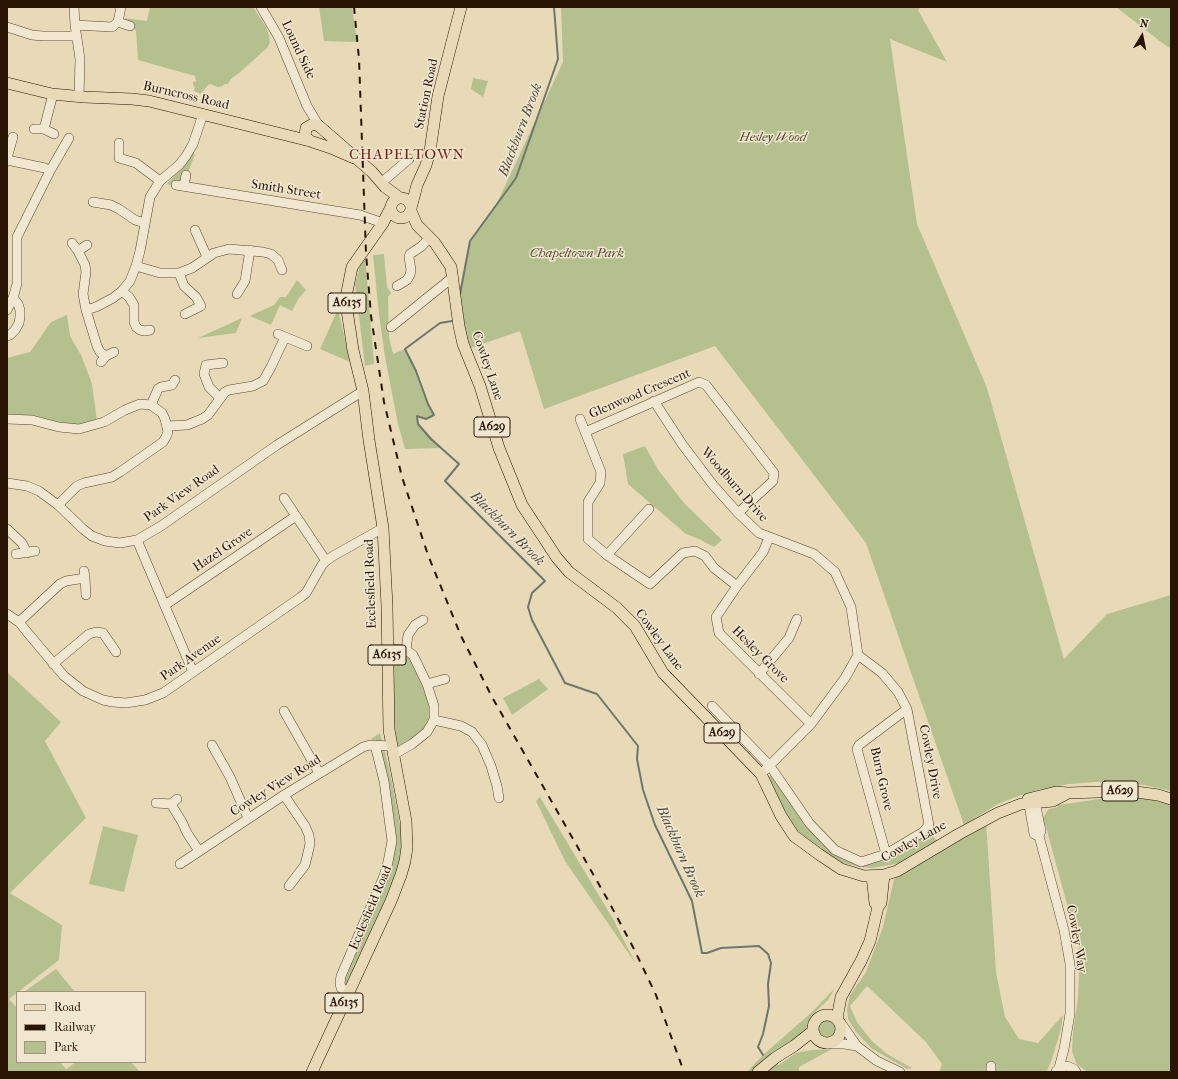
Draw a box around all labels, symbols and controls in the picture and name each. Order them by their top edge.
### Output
north arrow [1122,16,1162,56]
text: N [1139,17,1149,31]
street label: Lound Side [278,18,318,82]
street label: Station Road [412,57,442,131]
street label: Burncross Road [141,79,231,113]
water label: Blackburn Brook [495,81,547,179]
park label: Hesley Wood [740,130,806,146]
district label: CHAPELTOWN [349,146,465,164]
street label: Smith Street [250,177,322,203]
park label: Chapeltown Park [530,246,624,262]
road number: A6135 [328,293,366,313]
street label: Cowley Lane [468,329,506,403]
street label: Glenwood Crescent [587,366,693,422]
road number: A629 [474,417,510,437]
street label: Woodburn Drive [697,444,771,526]
street label: Park View Road [141,462,223,526]
water label: Blackburn Brook [466,488,548,570]
street label: Hazel Grove [190,524,256,576]
street label: Ecclesfield Road [362,539,380,629]
street label: Cowley Lane [632,606,686,674]
street label: Hesley Grove [728,623,792,687]
street label: Park Avenue [158,631,224,685]
road number: A6135 [368,645,406,665]
road number: A629 [704,723,740,743]
street label: Cowley Drive [915,723,945,801]
street label: Burn Grove [866,745,896,813]
street label: Cowley View Road [228,752,324,820]
road number: A629 [1102,781,1138,801]
water label: Blackburn Brook [652,804,708,900]
street label: Cowley Lane [879,818,949,866]
street label: Ecclesfield Road [346,864,396,952]
street label: Cowley Way [1062,904,1090,974]
legend [16,991,146,1063]
road number: A6135 [325,993,363,1013]
text: Road [54,1000,81,1014]
text: Railway [54,1020,96,1034]
text: Park [54,1040,78,1054]

